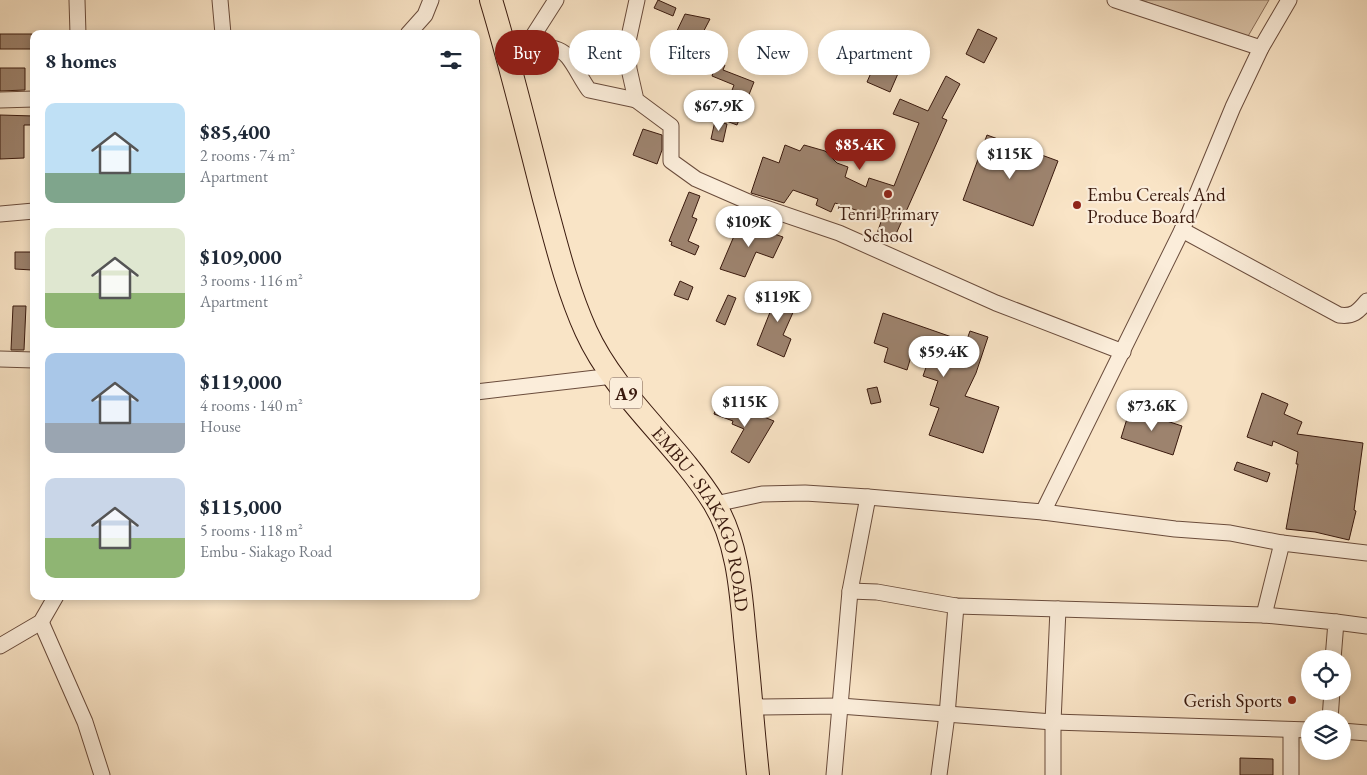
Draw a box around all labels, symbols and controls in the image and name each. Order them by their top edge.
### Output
chip: Buy [495,30,559,75]
chip: Rent [569,30,640,75]
chip: Filters [650,30,728,75]
chip: New [738,30,808,75]
chip: Apartment [818,30,930,75]
icon: filters [437,46,465,74]
text: 8 homes [45,47,117,74]
pin: $67.9K [678,90,760,132]
text: $67.9K [695,95,743,116]
text: $85,400 [200,118,270,145]
icon: home [85,123,145,183]
pin: $85.4K [819,128,901,171]
text: $85.4K [836,134,884,155]
pin: $115K [975,138,1045,180]
text: $115K [988,143,1032,164]
text: 2 rooms · 74 m² [200,145,295,166]
text: Apartment [200,166,268,187]
place label: Embu Cereals And Produce Board [1087,182,1226,229]
marker: Tenri Primary School [882,188,894,200]
marker: Embu Cereals And Produce Board [1071,199,1083,211]
place label: Tenri Primary School [837,201,939,248]
pin: $109K [714,206,784,248]
text: $109K [727,211,771,232]
text: $109,000 [200,243,282,270]
icon: home [85,248,145,308]
text: 3 rooms · 116 m² [200,270,303,291]
pin: $119K [743,280,813,323]
text: $119K [756,286,800,307]
text: Apartment [200,291,268,312]
pin: $59.4K [903,336,985,378]
text: $59.4K [920,341,968,362]
text: $119,000 [200,368,282,395]
icon: home [85,373,145,433]
road number: A9 [610,378,642,408]
pin: $115K [710,386,780,428]
pin: $73.6K [1111,390,1193,432]
text: $115K [723,391,767,412]
text: 4 rooms · 140 m² [200,395,303,416]
text: $73.6K [1128,395,1176,416]
text: House [200,416,241,437]
street label: EMBU - SIAKAGO ROAD [646,421,755,613]
text: $115,000 [200,493,282,520]
icon: home [85,498,145,558]
text: 5 rooms · 118 m² [200,520,303,541]
text: Embu - Siakago Road [200,541,332,562]
map controls [1301,650,1351,760]
button: locate [1301,650,1351,700]
place label: Gerish Sports [1183,688,1282,713]
marker: Gerish Sports [1286,694,1298,706]
button: layers [1301,710,1351,760]

